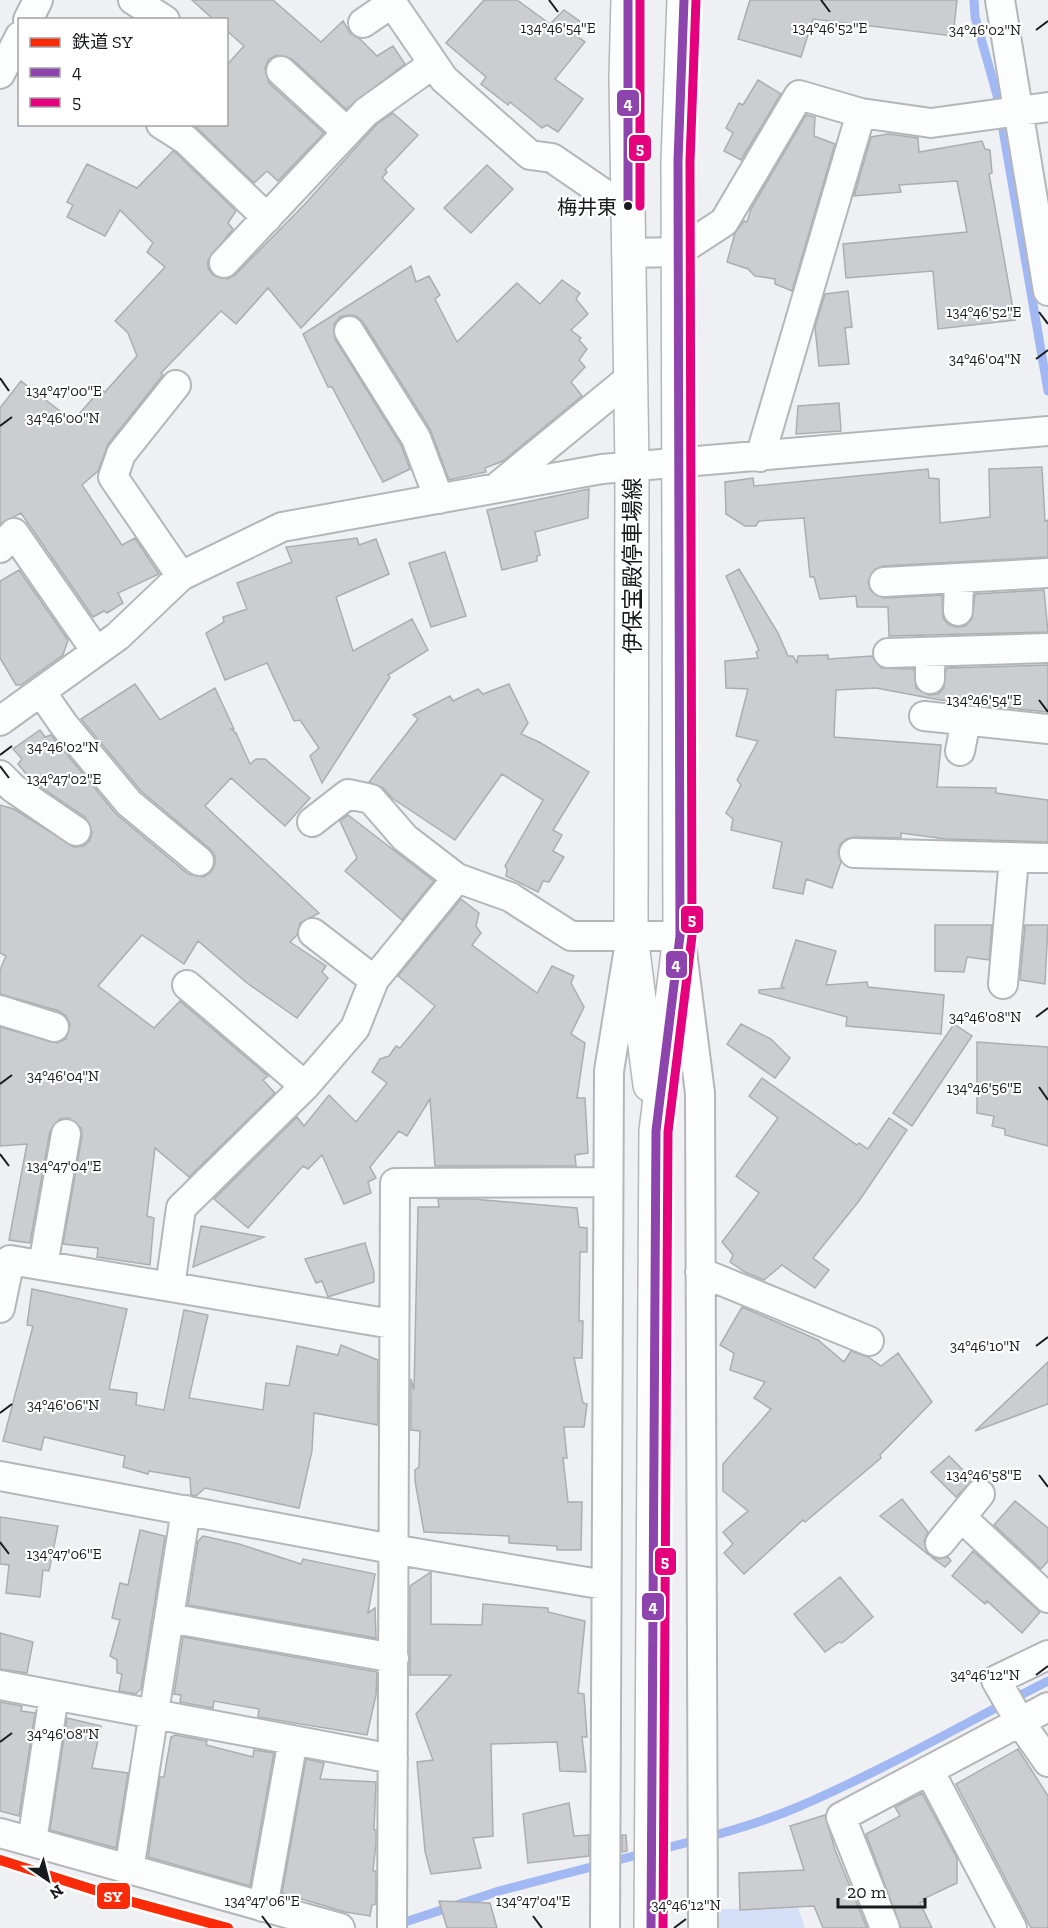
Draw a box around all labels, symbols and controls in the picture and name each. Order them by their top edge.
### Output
legend [18,18,228,126]
text: 134°46'54"E [521,19,596,37]
text: 134°46'52"E [793,19,868,37]
text: 34°46'02"N [949,21,1021,39]
text: 鉄道 SY [72,31,133,53]
text: 4 [72,61,82,83]
line badge: 4 [616,89,640,117]
text: 5 [72,91,81,113]
text: 4 [623,94,633,113]
line badge: 5 [628,134,652,162]
text: 5 [636,139,644,158]
place label: 梅井東 [557,195,617,219]
marker: 梅井東 [622,200,634,212]
text: 134°46'52"E [947,303,1022,321]
text: 34°46'04"N [949,350,1021,368]
text: 134°47'00"E [26,382,102,400]
text: 34°46'00"N [26,409,100,427]
street label: 伊保宝殿停車場線 [619,478,646,654]
text: 134°46'54"E [947,691,1022,709]
text: 34°46'02"N [27,738,99,756]
text: 134°47'02"E [27,770,102,788]
line badge: 5 [680,905,704,934]
text: 5 [688,910,696,929]
line badge: 4 [665,950,688,979]
text: 4 [671,955,681,974]
text: 34°46'08"N [949,1008,1021,1026]
text: 34°46'04"N [27,1067,99,1085]
text: 134°46'56"E [946,1079,1022,1097]
text: 134°47'04"E [27,1157,102,1175]
text: 34°46'10"N [950,1337,1020,1355]
text: 34°46'06"N [27,1396,99,1414]
text: 134°46'58"E [946,1466,1022,1484]
text: 134°47'06"E [27,1545,102,1563]
line badge: 5 [654,1547,677,1576]
text: 5 [661,1552,669,1571]
line badge: 4 [641,1592,665,1621]
text: 4 [648,1597,658,1616]
text: 34°46'12"N [950,1666,1020,1684]
text: 34°46'08"N [27,1725,99,1743]
north arrow [18,1850,78,1910]
scale bar [838,1871,925,1909]
text: N [46,1881,67,1903]
text: 20 m [847,1881,887,1903]
line badge: SY [96,1882,131,1910]
text: SY [103,1887,123,1906]
text: 134°47'06"E [225,1892,300,1910]
text: 134°47'04"E [496,1892,571,1910]
text: 34°46'12"N [651,1896,721,1914]

